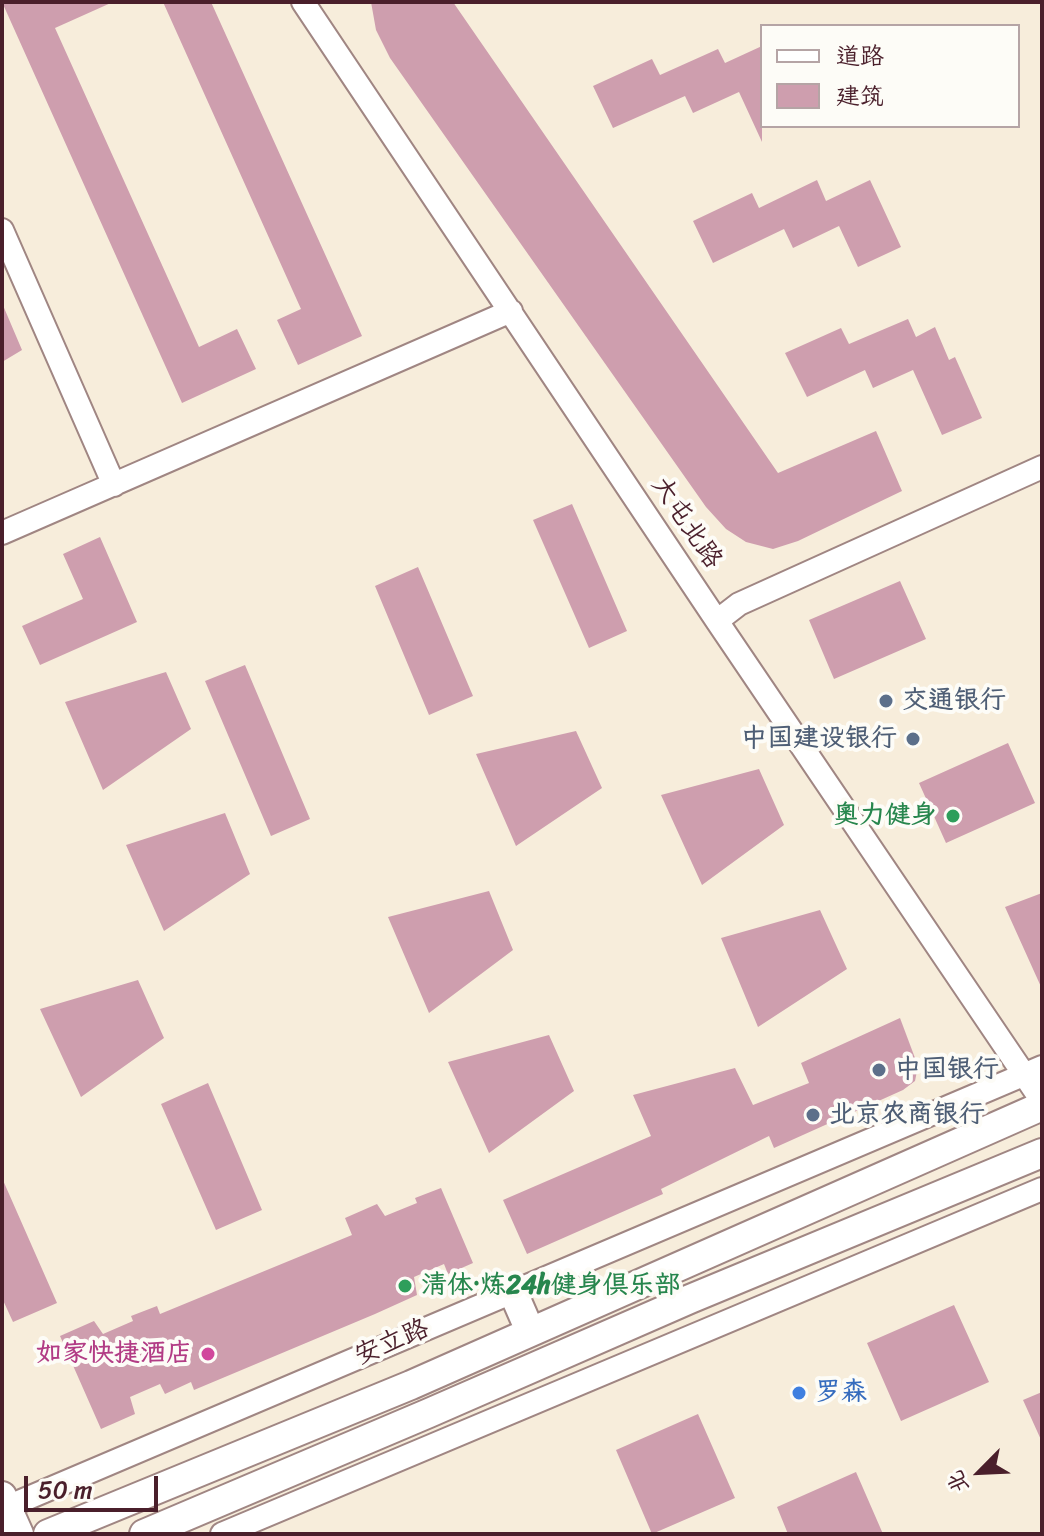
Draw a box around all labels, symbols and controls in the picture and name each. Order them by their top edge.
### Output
legend [760,24,1020,128]
text: 道路 [836,35,884,77]
text: 建筑 [836,75,884,117]
street label: 大屯北路 [644,471,728,575]
place label: 交通银行 [902,685,1006,717]
marker: 交通银行 [877,692,895,710]
place label: 中国建设银行 [741,723,897,755]
marker: 中国建设银行 [904,730,922,748]
place label: 奥力健身 [833,800,937,832]
marker: 奥力健身 [944,807,962,825]
place label: 中国银行 [895,1054,999,1086]
marker: 中国银行 [870,1061,888,1079]
place label: 北京农商银行 [829,1099,985,1131]
marker: 北京农商银行 [804,1106,822,1124]
place label: 清体·炼24h健身俱乐部 [421,1270,681,1302]
marker: 清体·炼24h健身俱乐部 [396,1277,414,1295]
street label: 安立路 [350,1313,434,1373]
place label: 如家快捷酒店 [36,1338,192,1370]
marker: 如家快捷酒店 [199,1345,217,1363]
place label: 罗森 [815,1377,867,1409]
marker: 罗森 [790,1384,808,1402]
north arrow [940,1432,1020,1512]
scale bar [28,1460,162,1510]
text: 北 [935,1464,980,1500]
text: 50 m [38,1469,93,1511]

